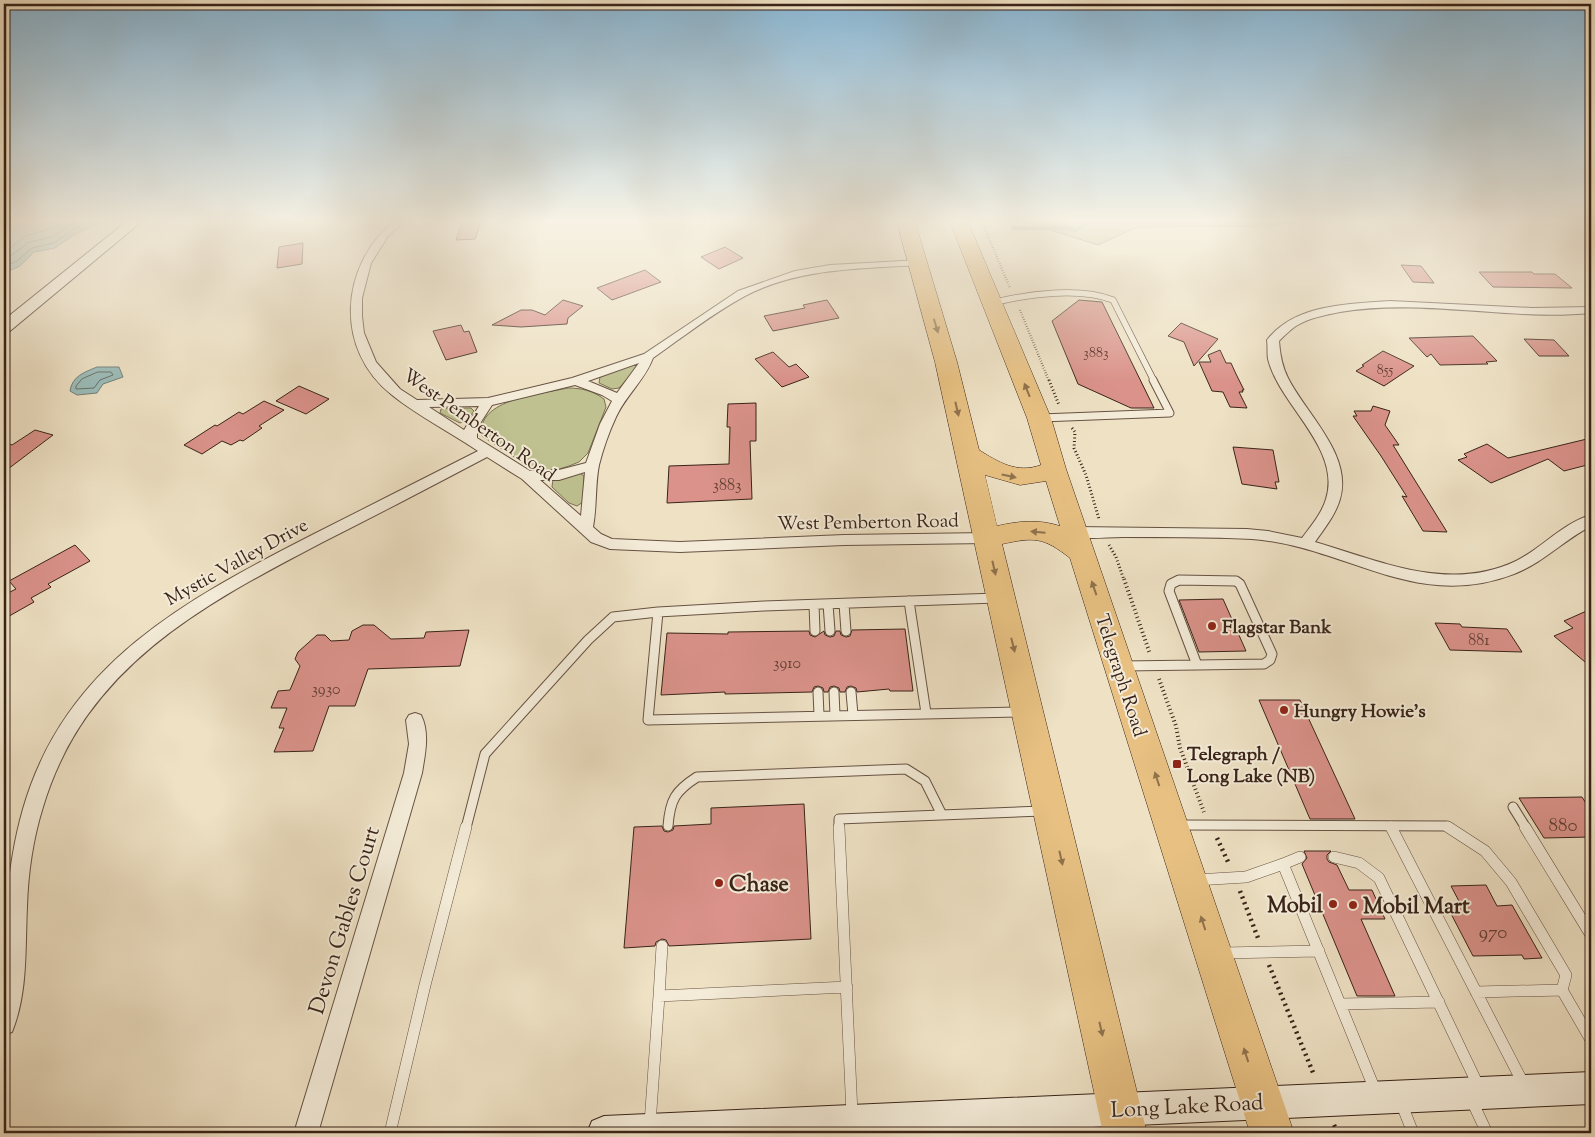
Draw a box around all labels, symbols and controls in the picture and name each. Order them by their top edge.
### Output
one-way arrow [932,319,940,334]
house number: 3883 [1083,344,1109,364]
house number: 855 [1377,361,1394,381]
street label: West Pemberton Road [396,363,561,489]
one-way arrow [1023,383,1031,397]
one-way arrow [954,401,962,416]
one-way arrow [1002,472,1018,480]
house number: 3883 [713,475,741,498]
street label: West Pemberton Road [777,508,959,539]
street label: Mystic Valley Drive [161,513,314,614]
one-way arrow [1030,527,1046,535]
one-way arrow [990,561,998,576]
one-way arrow [1089,580,1097,595]
street label: Telegraph Road [1087,611,1152,741]
place label: Flagstar Bank [1222,615,1332,642]
marker: Flagstar Bank [1206,620,1218,632]
house number: 881 [1468,630,1490,653]
one-way arrow [1009,638,1017,653]
house number: 3910 [773,653,801,676]
house number: 3930 [312,679,340,702]
place label: Hungry Howie's [1294,699,1426,726]
marker: Hungry Howie's [1278,704,1290,716]
place label: Telegraph / Long Lake (NB) [1187,742,1315,791]
marker: Telegraph / Long Lake (NB) [1171,758,1183,770]
one-way arrow [1152,772,1160,787]
house number: 880 [1548,813,1578,840]
street label: Devon Gables Court [302,823,390,1019]
one-way arrow [1057,851,1065,866]
place label: Chase [729,870,789,902]
marker: Chase [713,877,725,889]
place label: Mobil [1267,891,1324,923]
place label: Mobil Mart [1363,892,1470,924]
marker: Mobil [1327,898,1339,910]
marker: Mobil Mart [1347,899,1359,911]
one-way arrow [1199,916,1207,931]
house number: 970 [1479,920,1507,947]
one-way arrow [1097,1021,1105,1036]
one-way arrow [1242,1048,1250,1063]
street label: Long Lake Road [1110,1088,1264,1128]

